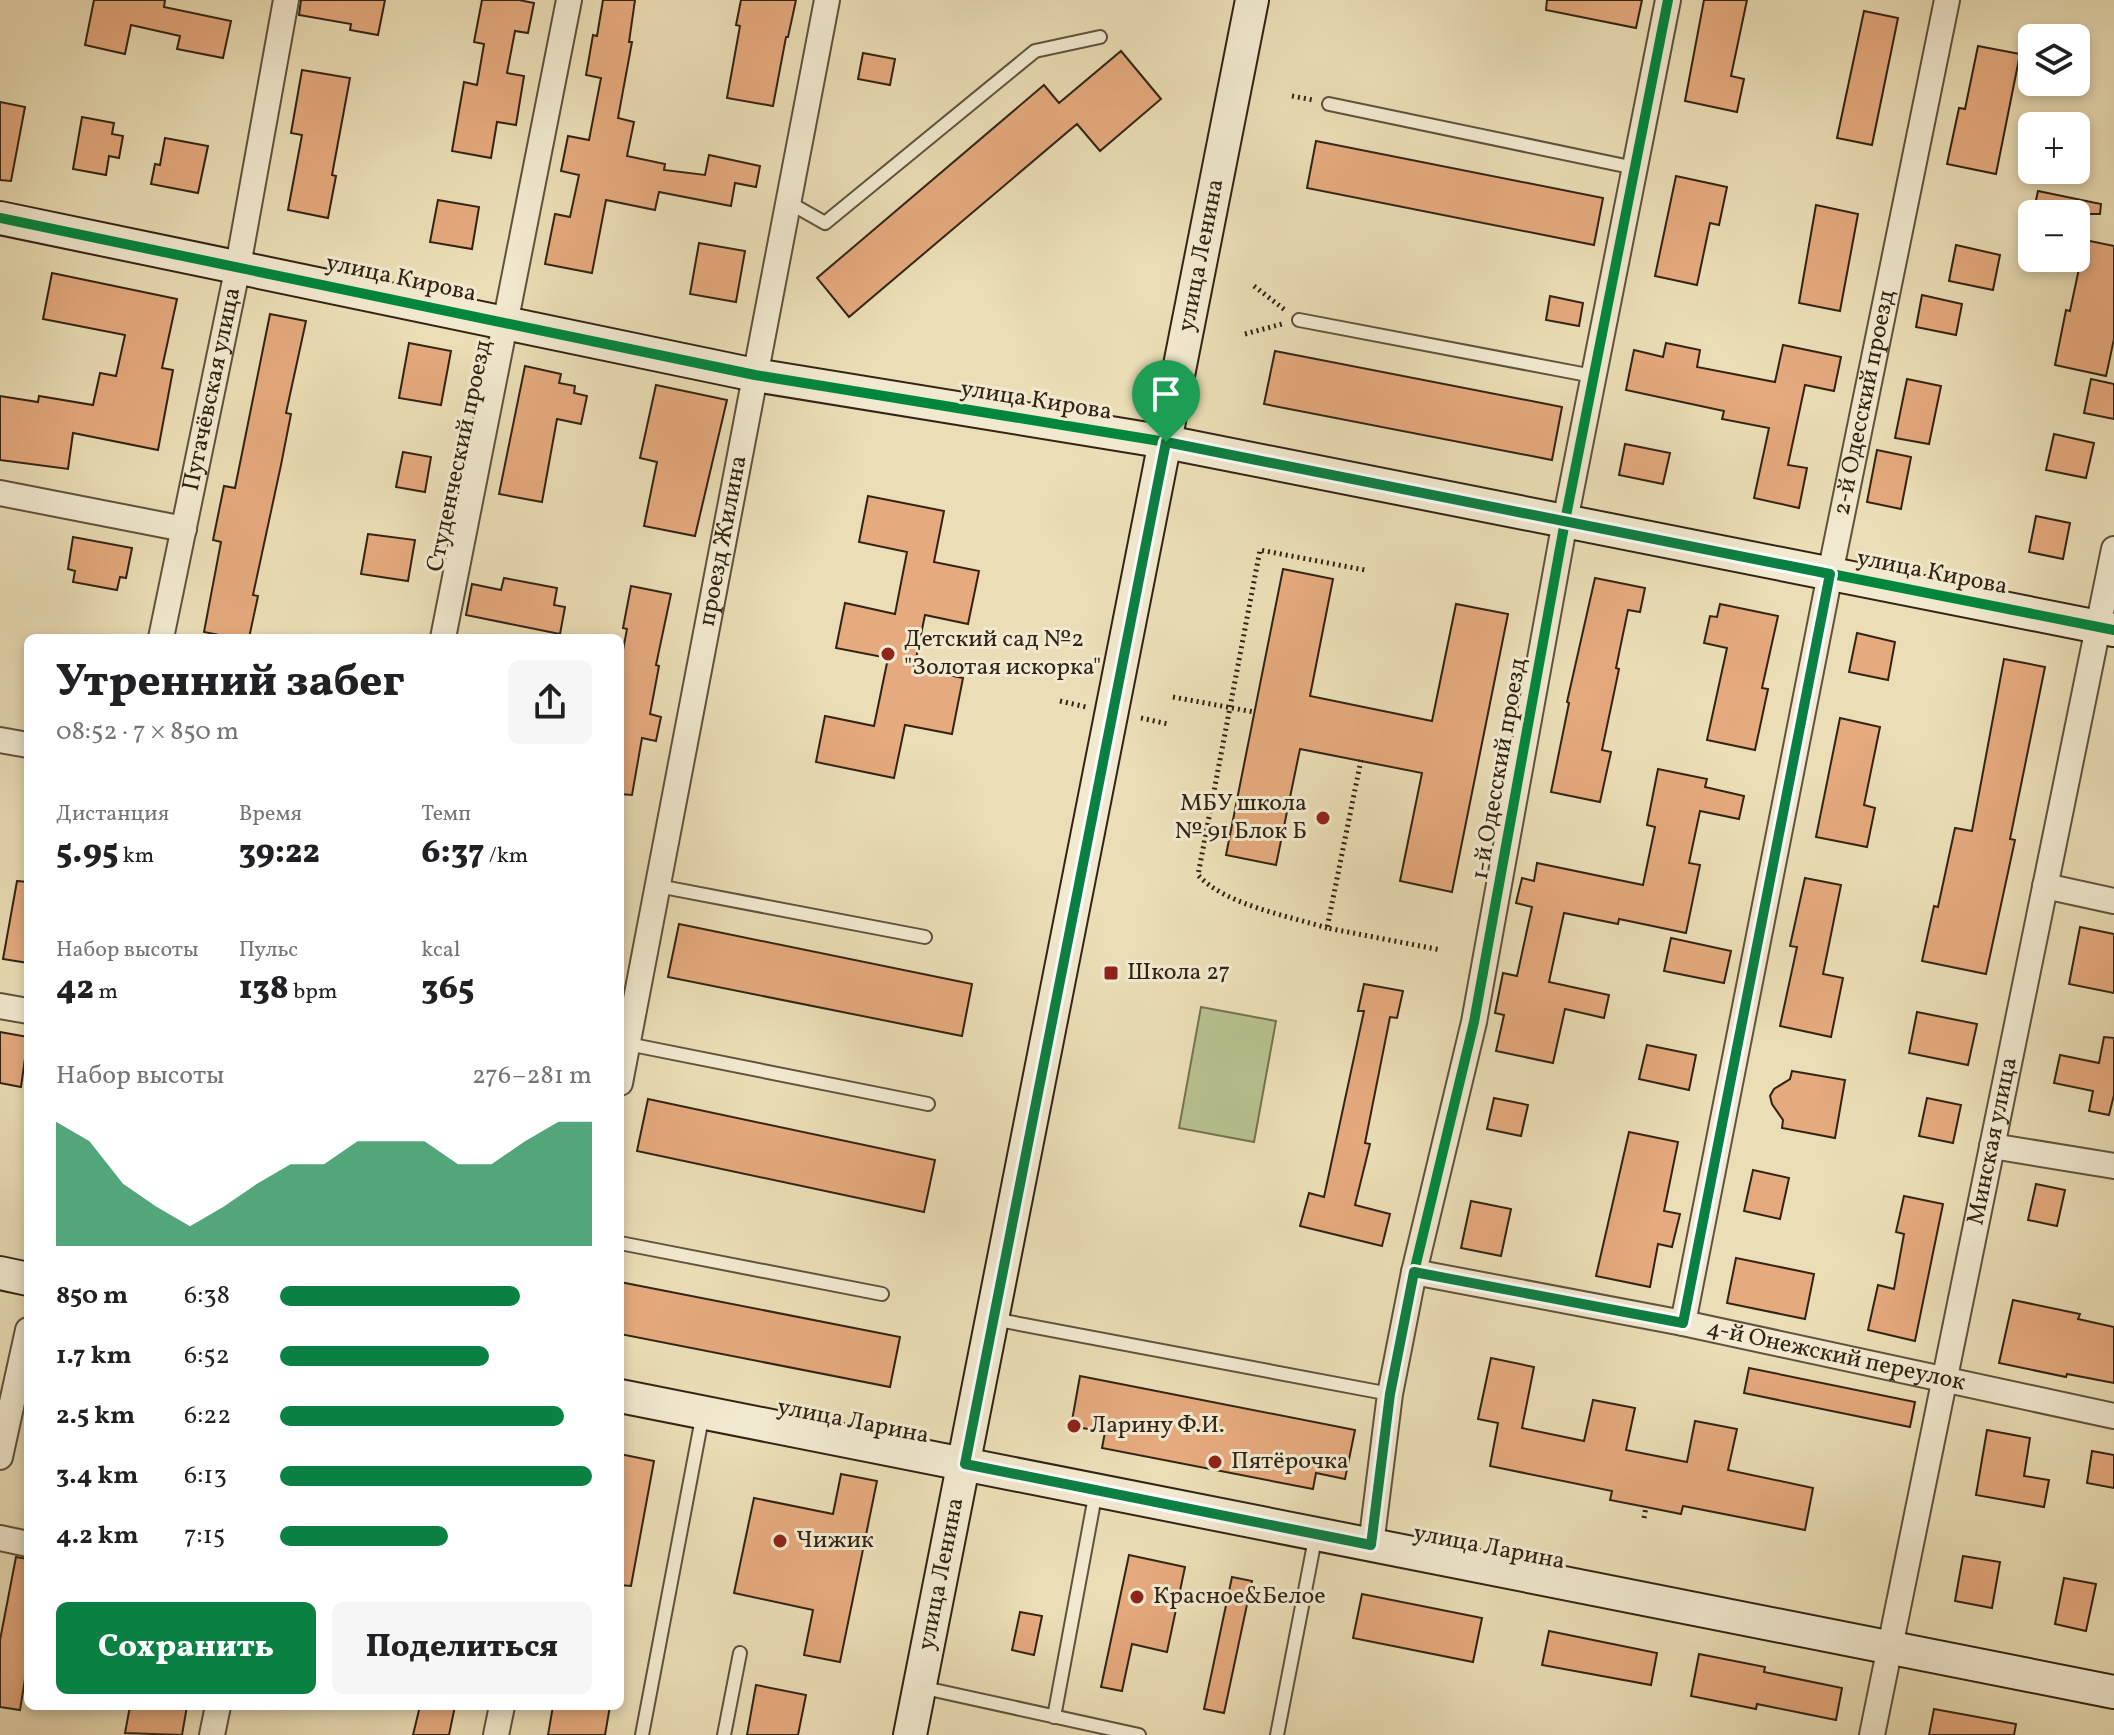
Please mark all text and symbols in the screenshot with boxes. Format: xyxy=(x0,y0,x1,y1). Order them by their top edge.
map controls xyxy=(2018,24,2090,272)
button: layers xyxy=(2018,24,2090,96)
button: + xyxy=(2018,112,2090,184)
street label: улица Ленина xyxy=(1170,176,1233,335)
button: − xyxy=(2018,200,2090,272)
street label: улица Кирова xyxy=(323,246,479,312)
street label: Пугачёвская улица xyxy=(175,284,250,494)
street label: 2-й Одесский проезд xyxy=(1825,287,1905,518)
street label: Студенческий проезд xyxy=(419,336,501,575)
pin xyxy=(1132,360,1200,442)
street label: улица Кирова xyxy=(958,372,1114,430)
icon: arrive xyxy=(1144,372,1188,416)
street label: проезд Жилина xyxy=(691,453,757,629)
street label: улица Кирова xyxy=(1854,542,2010,604)
place label: Детский сад №2 "Золотая искорка" xyxy=(904,623,1101,685)
marker: Детский сад №2 "Золотая искорка" xyxy=(879,645,897,663)
text: Утренний забег xyxy=(56,653,405,714)
street label: 1-й Одесский проезд xyxy=(1464,655,1536,883)
button: share xyxy=(508,660,592,744)
text: 08:52 · 7 × 850 m xyxy=(56,714,239,750)
place label: МБУ школа № 91 Блок Б xyxy=(1175,787,1307,849)
text: Дистанция xyxy=(56,799,169,830)
text: Время xyxy=(239,799,302,830)
text: Темп xyxy=(421,799,471,830)
marker: МБУ школа № 91 Блок Б xyxy=(1314,809,1332,827)
text: 5.95 xyxy=(56,830,118,877)
text: 39:22 xyxy=(239,830,320,877)
text: 6:37 xyxy=(421,830,484,877)
text: km xyxy=(118,841,154,872)
text: /km xyxy=(484,841,528,872)
text: Набор высоты xyxy=(56,935,199,966)
text: Пульс xyxy=(239,935,298,966)
text: kcal xyxy=(421,935,460,966)
place label: Школа 27 xyxy=(1127,956,1230,990)
marker: Школа 27 xyxy=(1102,964,1120,982)
text: 42 xyxy=(56,966,94,1013)
text: 138 xyxy=(239,966,289,1013)
text: 365 xyxy=(421,966,474,1013)
text: m xyxy=(94,977,118,1008)
text: bpm xyxy=(289,977,337,1008)
street label: Минская улица xyxy=(1959,1054,2027,1228)
text: Набор высоты xyxy=(56,1058,224,1094)
text: 276–281 m xyxy=(472,1058,592,1094)
text: 850 m xyxy=(56,1278,128,1314)
text: 6:38 xyxy=(184,1278,230,1314)
street label: 4-й Онежский переулок xyxy=(1703,1311,1969,1400)
text: 1.7 km xyxy=(56,1338,132,1374)
text: 6:52 xyxy=(184,1338,230,1374)
street label: улица Ларина xyxy=(774,1391,932,1453)
text: 2.5 km xyxy=(56,1398,135,1434)
text: 6:22 xyxy=(184,1398,231,1434)
place label: Ларину Ф.И. xyxy=(1090,1409,1225,1443)
marker: Ларину Ф.И. xyxy=(1065,1417,1083,1435)
place label: Пятёрочка xyxy=(1231,1445,1349,1479)
marker: Пятёрочка xyxy=(1206,1453,1224,1471)
text: 3.4 km xyxy=(56,1458,139,1494)
text: 6:13 xyxy=(184,1458,227,1494)
street label: улица Ленина xyxy=(910,1495,973,1653)
street label: улица Ларина xyxy=(1410,1517,1568,1579)
text: 4.2 km xyxy=(56,1518,139,1554)
text: 7:15 xyxy=(184,1518,225,1554)
place label: Чижик xyxy=(796,1524,874,1558)
marker: Чижик xyxy=(771,1532,789,1550)
place label: Красное&Белое xyxy=(1153,1580,1326,1614)
marker: Красное&Белое xyxy=(1128,1588,1146,1606)
button: Сохранить xyxy=(56,1602,316,1694)
button: Поделиться xyxy=(332,1602,592,1694)

